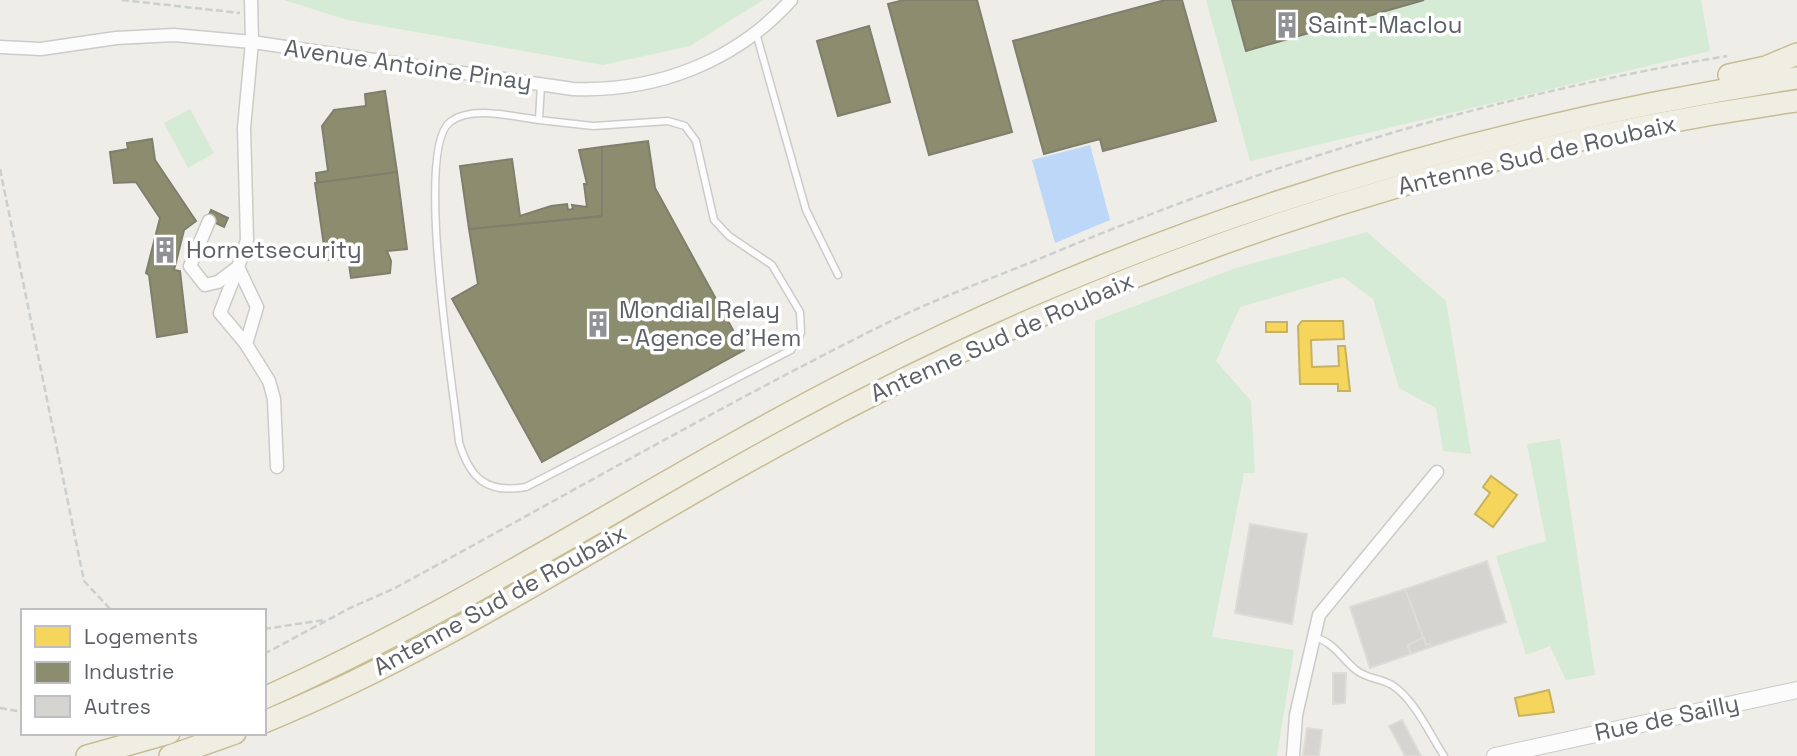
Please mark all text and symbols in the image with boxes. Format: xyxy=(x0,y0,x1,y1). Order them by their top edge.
place label: Saint-Maclou xyxy=(1308,9,1462,40)
building icon: Saint-Maclou xyxy=(1272,10,1302,40)
street label: Avenue Antoine Pinay xyxy=(282,32,534,97)
street label: Antenne Sud de Roubaix xyxy=(1395,107,1679,202)
place label: Hornetsecurity xyxy=(186,234,362,265)
building icon: Hornetsecurity xyxy=(150,235,180,265)
street label: Antenne Sud de Roubaix xyxy=(865,264,1138,409)
place label: Mondial Relay - Agence d'Hem xyxy=(619,294,801,353)
building icon: Mondial Relay - Agence d'Hem xyxy=(583,309,613,339)
street label: Antenne Sud de Roubaix xyxy=(368,517,632,682)
legend xyxy=(21,609,266,735)
text: Logements xyxy=(84,623,198,650)
text: Industrie xyxy=(84,658,174,685)
street label: Rue de Sailly xyxy=(1592,687,1742,748)
text: Autres xyxy=(84,693,151,720)

